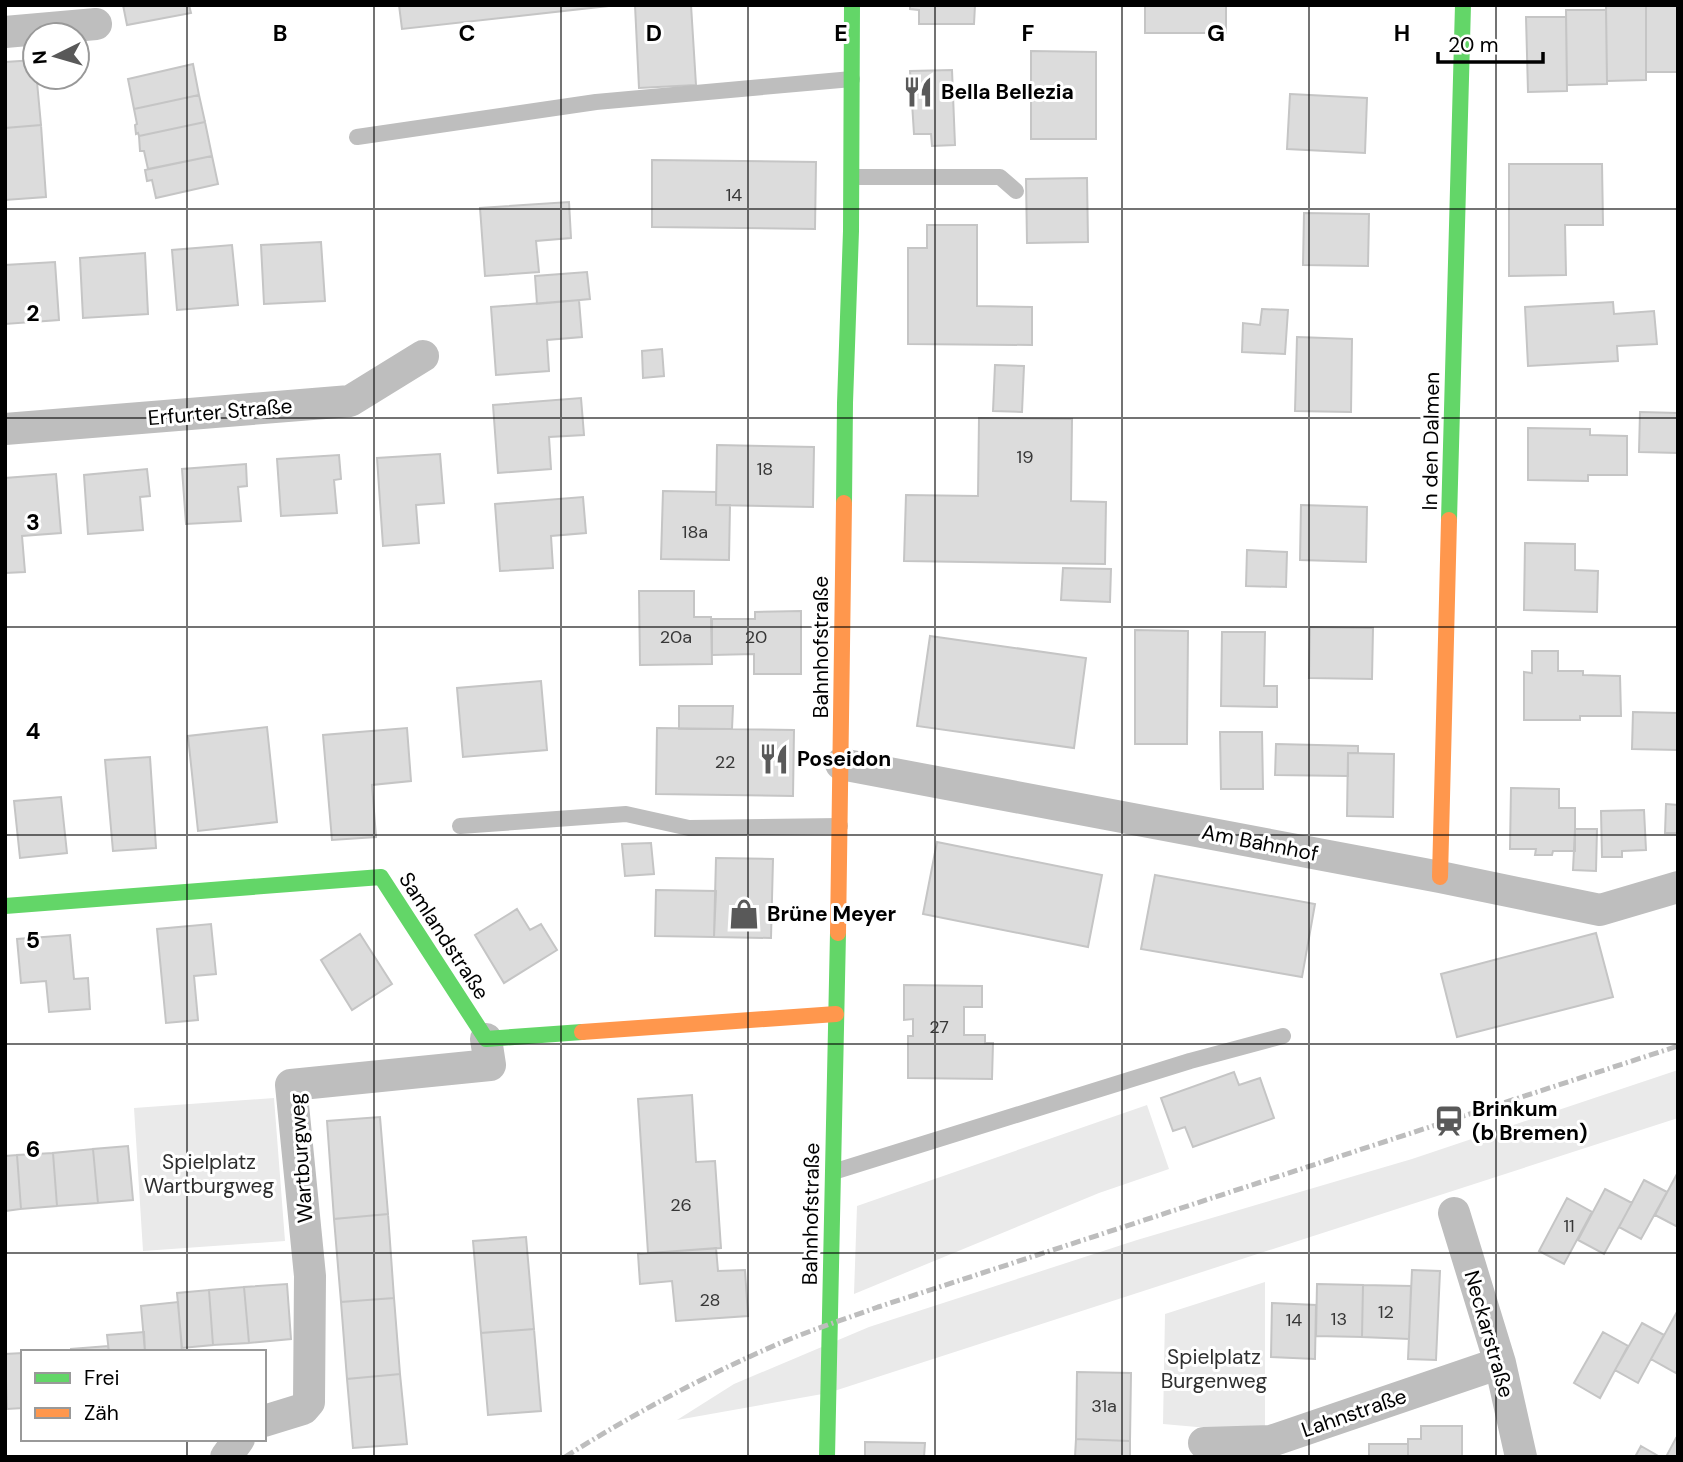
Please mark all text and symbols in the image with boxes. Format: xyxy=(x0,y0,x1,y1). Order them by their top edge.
text: B xyxy=(273,18,287,48)
text: C xyxy=(459,18,475,48)
text: D xyxy=(646,18,662,48)
text: E xyxy=(834,18,848,48)
text: F xyxy=(1022,18,1035,48)
text: G xyxy=(1207,18,1225,48)
text: H xyxy=(1394,18,1410,48)
north arrow xyxy=(21,21,91,91)
scale bar xyxy=(1438,21,1543,65)
text: 20 m xyxy=(1448,31,1499,59)
text: N xyxy=(27,49,53,65)
restaurant icon: Bella Bellezia xyxy=(901,75,935,109)
place label: Bella Bellezia xyxy=(941,78,1074,106)
house number: 14 xyxy=(726,183,742,207)
text: 2 xyxy=(26,298,40,328)
street label: In den Dalmen xyxy=(1416,371,1446,511)
street label: Erfurter Straße xyxy=(147,392,293,432)
house number: 19 xyxy=(1017,445,1033,469)
house number: 18 xyxy=(757,457,773,481)
text: 3 xyxy=(26,507,40,537)
house number: 18a xyxy=(682,520,708,544)
street label: Bahnhofstraße xyxy=(807,576,835,718)
house number: 20a xyxy=(660,625,692,649)
house number: 20 xyxy=(745,625,767,649)
text: 4 xyxy=(26,716,41,746)
restaurant icon: Poseidon xyxy=(757,742,791,776)
place label: Poseidon xyxy=(797,745,891,773)
house number: 22 xyxy=(715,750,735,774)
street label: Am Bahnhof xyxy=(1199,818,1321,868)
street label: Samlandstraße xyxy=(392,867,496,1005)
shop icon: Brüne Meyer xyxy=(727,897,761,931)
place label: Brüne Meyer xyxy=(767,900,897,928)
text: 5 xyxy=(26,925,40,955)
house number: 27 xyxy=(929,1015,949,1039)
street label: Wartburgweg xyxy=(282,1092,320,1224)
place label: Brinkum (b Bremen) xyxy=(1472,1095,1588,1147)
station icon: Brinkum (b Bremen) xyxy=(1432,1104,1466,1138)
text: 6 xyxy=(26,1134,40,1164)
street label: Bahnhofstraße xyxy=(796,1142,826,1285)
park label: Spielplatz Wartburgweg xyxy=(144,1148,274,1200)
house number: 26 xyxy=(670,1193,692,1217)
house number: 11 xyxy=(1563,1214,1575,1238)
street label: Neckarstraße xyxy=(1457,1267,1521,1401)
house number: 28 xyxy=(699,1288,721,1312)
house number: 12 xyxy=(1378,1300,1394,1324)
house number: 13 xyxy=(1331,1307,1347,1331)
house number: 14 xyxy=(1286,1308,1302,1332)
park label: Spielplatz Burgenweg xyxy=(1161,1343,1268,1395)
legend xyxy=(21,1350,266,1441)
text: Frei xyxy=(84,1364,120,1392)
street label: Lahnstraße xyxy=(1298,1382,1410,1444)
house number: 31a xyxy=(1091,1394,1117,1418)
text: Zäh xyxy=(84,1399,119,1427)

